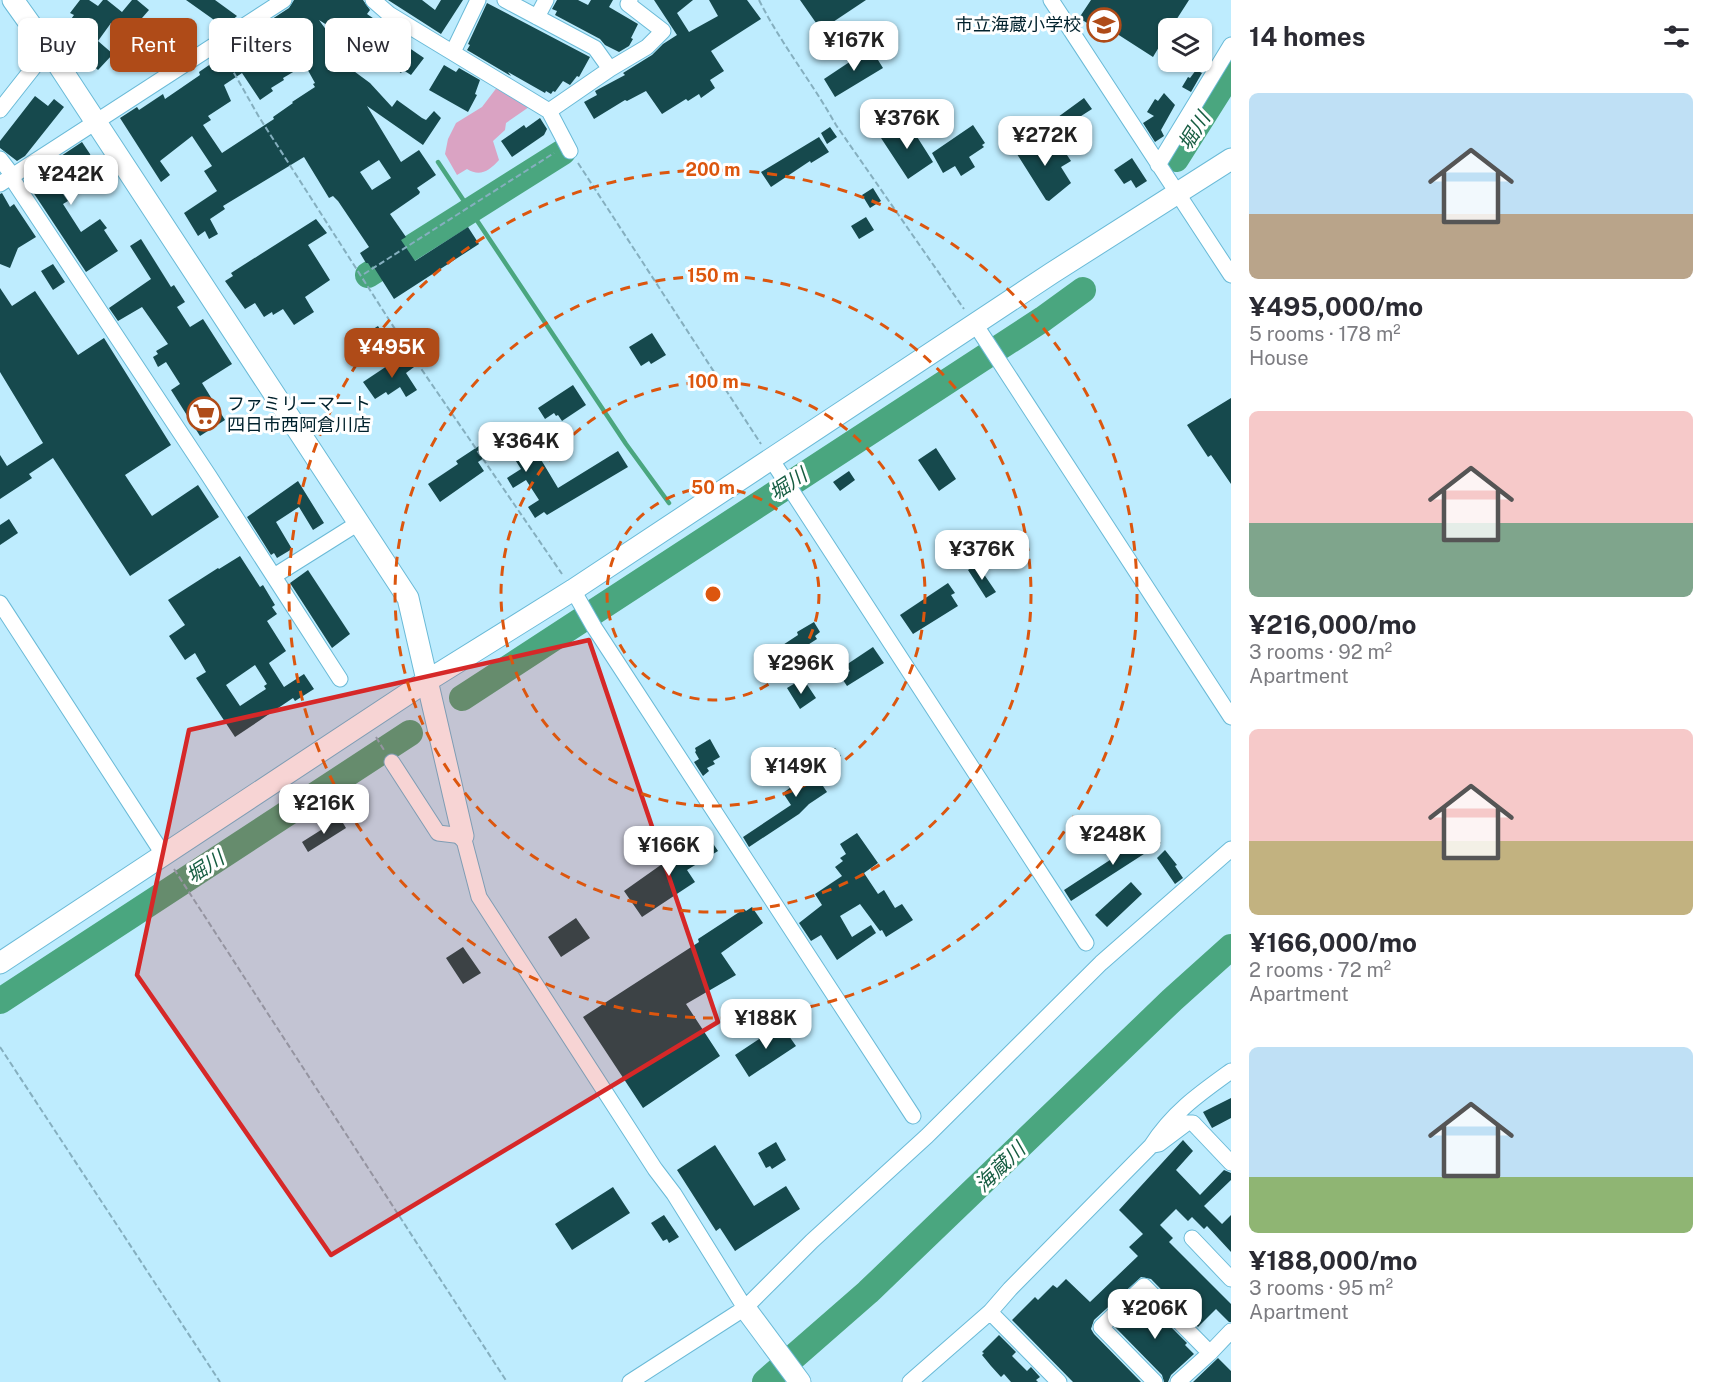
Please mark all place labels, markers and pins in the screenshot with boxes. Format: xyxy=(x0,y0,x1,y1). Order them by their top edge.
school or university icon: 市立海蔵小学校 xyxy=(1086,7,1122,43)
place label: 市立海蔵小学校 xyxy=(955,14,1081,35)
pin: ¥167K xyxy=(812,21,896,72)
pin: ¥376K xyxy=(865,99,949,150)
pin: ¥272K xyxy=(1003,116,1087,167)
pin: ¥242K xyxy=(29,155,113,206)
pin: ¥495K xyxy=(350,328,434,379)
place label: ファミリーマート 四日市西阿倉川店 xyxy=(227,393,371,435)
supermarket icon: ファミリーマート 四日市西阿倉川店 xyxy=(186,396,222,432)
pin: ¥364K xyxy=(484,422,568,473)
pin: ¥376K xyxy=(940,530,1024,581)
centre of rings xyxy=(703,584,723,604)
pin: ¥296K xyxy=(759,644,843,695)
pin: ¥149K xyxy=(754,747,838,798)
pin: ¥216K xyxy=(282,784,366,835)
pin: ¥248K xyxy=(1071,815,1155,866)
pin: ¥166K xyxy=(627,826,711,877)
pin: ¥188K xyxy=(724,999,808,1050)
pin: ¥206K xyxy=(1113,1289,1197,1340)

